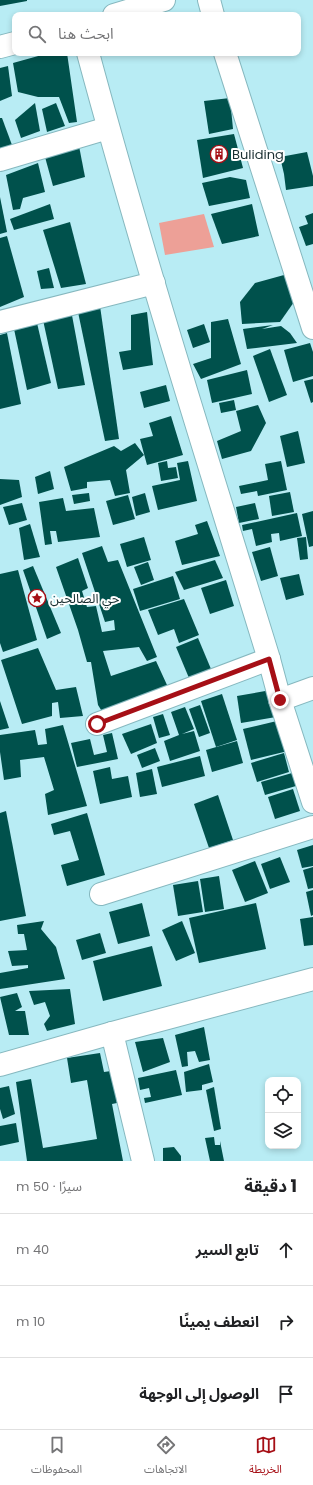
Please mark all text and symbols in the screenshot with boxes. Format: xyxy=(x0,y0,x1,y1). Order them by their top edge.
search box xyxy=(12,12,301,56)
icon: search xyxy=(26,23,48,45)
text: ابحث هنا xyxy=(58,23,114,44)
building icon: Buliding xyxy=(209,144,229,164)
place label: Buliding xyxy=(232,145,284,164)
place icon: حي الصالحين xyxy=(27,588,47,608)
place label: حي الصالحين xyxy=(50,589,120,609)
route end xyxy=(271,691,289,709)
route start xyxy=(88,715,106,733)
map controls xyxy=(265,1077,301,1149)
button: locate xyxy=(265,1077,301,1113)
button: layers xyxy=(265,1113,301,1149)
text: 1 دقيقة xyxy=(244,1174,297,1198)
text: سيرًا · 50 m xyxy=(16,1177,82,1196)
text: تابع السير xyxy=(196,1239,259,1260)
icon: ahead xyxy=(275,1239,297,1261)
text: 40 m xyxy=(16,1240,49,1259)
text: انعطف يمينًا xyxy=(179,1311,259,1332)
icon: right xyxy=(275,1311,297,1333)
text: 10 m xyxy=(16,1312,45,1331)
text: الوصول إلى الوجهة xyxy=(139,1383,259,1404)
icon: arrive xyxy=(275,1383,297,1405)
tab: المحفوظات xyxy=(31,1434,82,1481)
tab: الاتجاهات xyxy=(144,1434,187,1481)
tab: الخريطة xyxy=(249,1434,282,1481)

